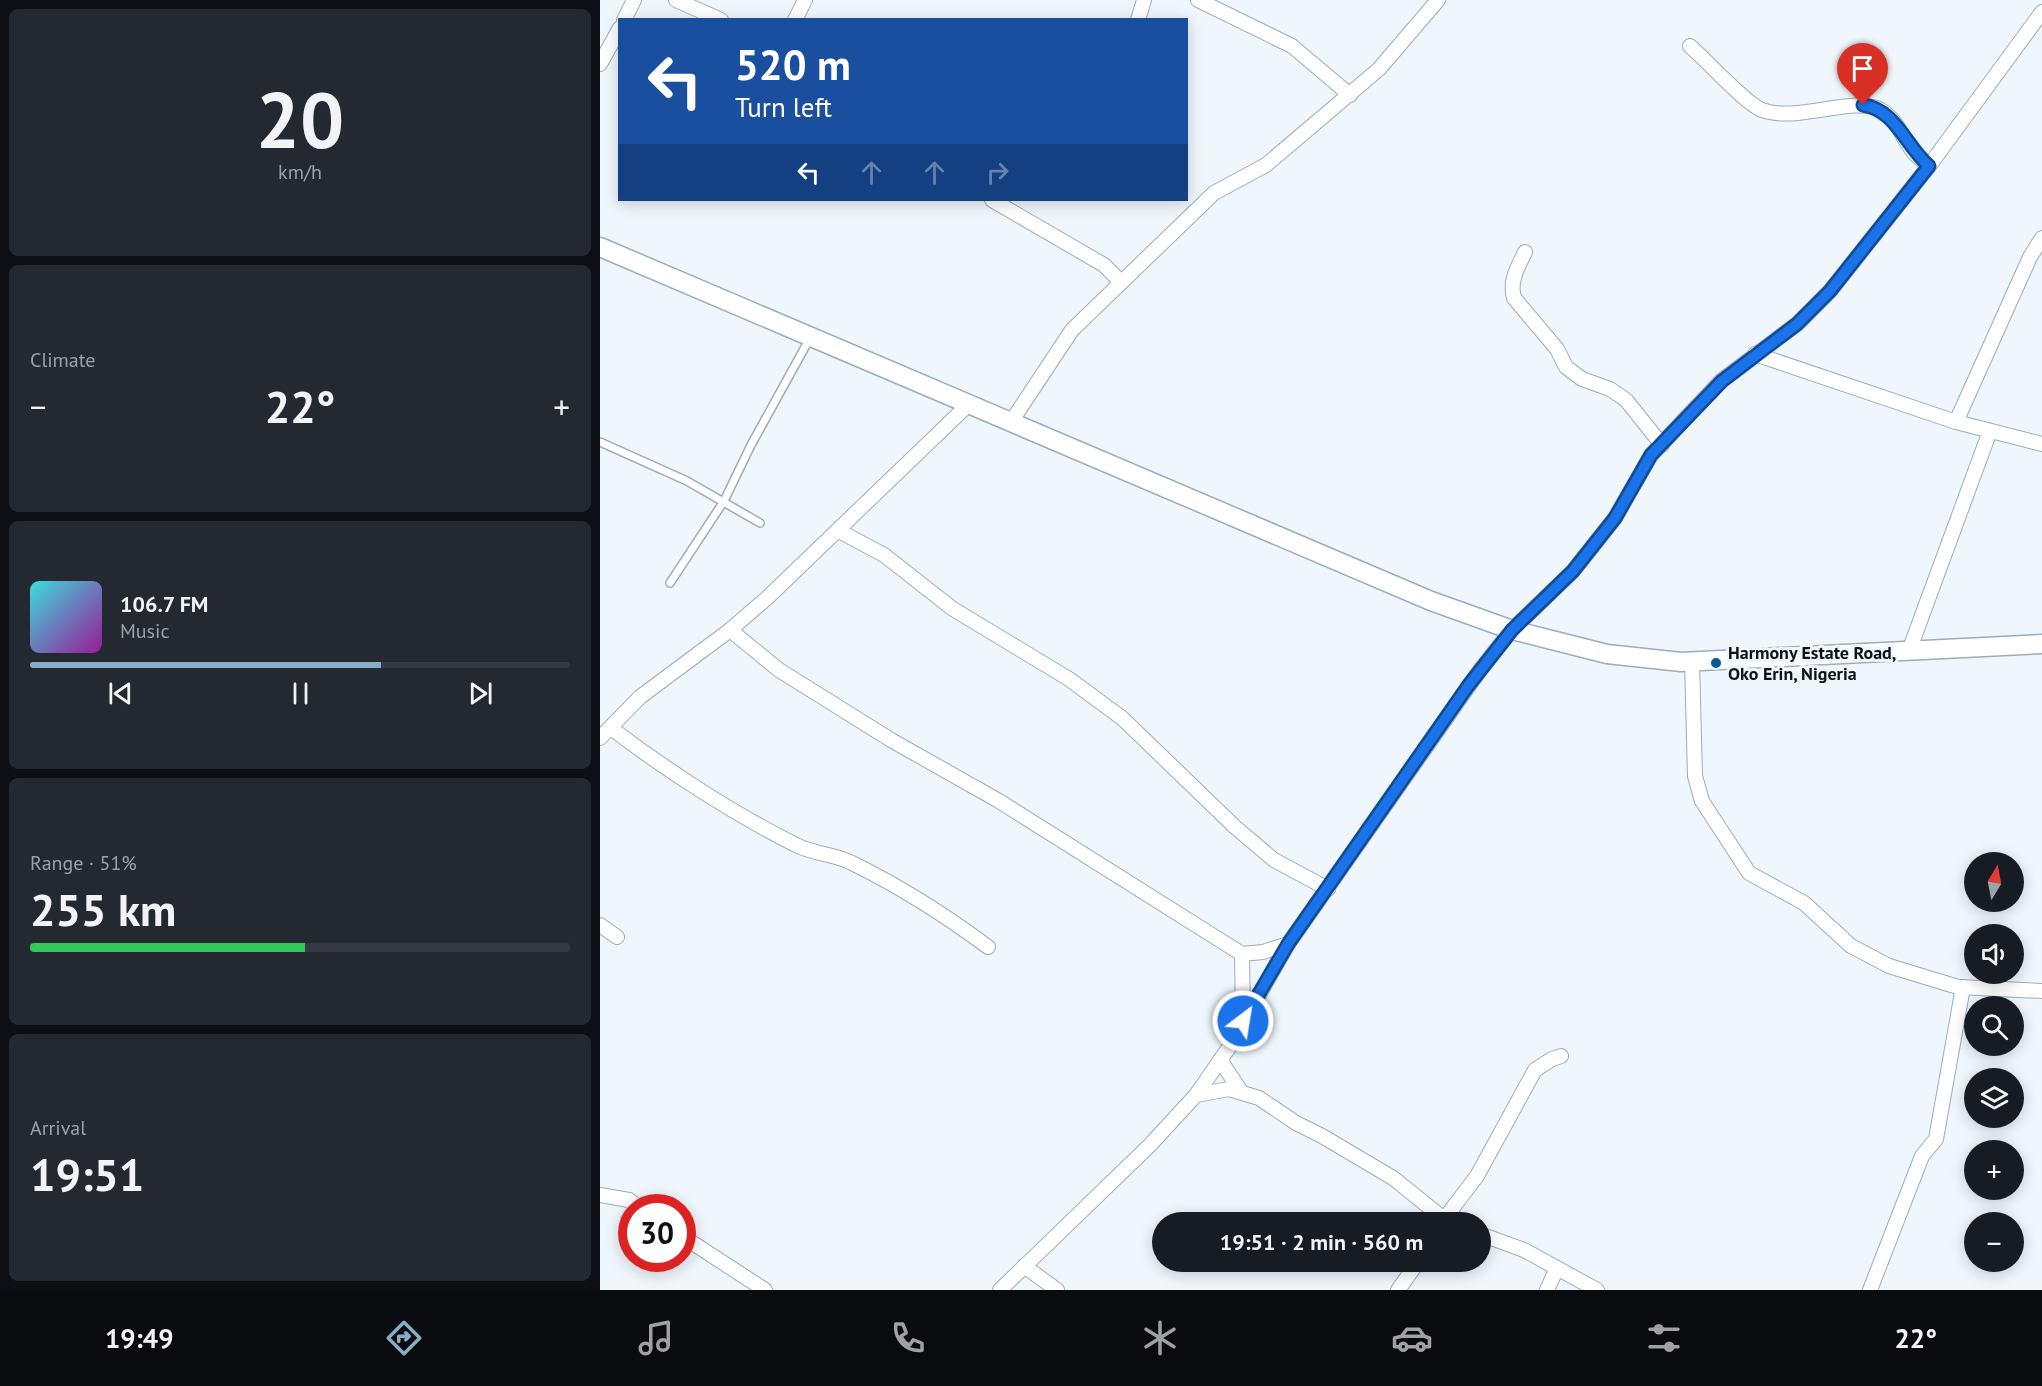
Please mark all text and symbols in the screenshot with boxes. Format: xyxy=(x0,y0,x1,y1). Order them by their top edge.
text: 520 m xyxy=(735,37,851,92)
icon: left xyxy=(636,42,714,120)
pin xyxy=(1837,43,1888,105)
icon: arrive xyxy=(1846,52,1879,85)
text: 20 xyxy=(256,69,344,170)
text: Turn left xyxy=(735,90,832,124)
icon: left xyxy=(792,156,825,189)
icon: ahead xyxy=(855,156,888,189)
icon: ahead xyxy=(918,156,951,189)
icon: right xyxy=(981,156,1014,189)
text: km/h xyxy=(278,159,322,185)
text: Climate xyxy=(30,347,96,373)
text: 22° xyxy=(265,377,335,435)
text: − xyxy=(30,385,47,428)
text: + xyxy=(553,385,570,428)
text: 106.7 FM xyxy=(120,590,208,618)
text: Music xyxy=(120,618,169,644)
place label: Harmony Estate Road, Oko Erin, Nigeria xyxy=(1728,641,1896,685)
marker: Harmony Estate Road, Oko Erin, Nigeria xyxy=(1709,656,1723,670)
icon: previous xyxy=(104,677,137,710)
icon: pause xyxy=(284,677,317,710)
icon: next xyxy=(464,677,497,710)
text: Range · 51% xyxy=(30,850,137,876)
north arrow xyxy=(1964,852,2024,912)
map controls xyxy=(1964,852,2024,1272)
text: 255 km xyxy=(30,880,176,938)
button: sound xyxy=(1964,924,2024,984)
position arrow xyxy=(1211,989,1275,1053)
button: search xyxy=(1964,996,2024,1056)
button: layers xyxy=(1964,1068,2024,1128)
text: Arrival xyxy=(30,1115,86,1141)
button: + xyxy=(1964,1140,2024,1200)
text: 19:51 xyxy=(30,1145,144,1203)
speed limit sign: 30 xyxy=(618,1194,696,1272)
button: − xyxy=(1964,1212,2024,1272)
text: 19:51 · 2 min · 560 m xyxy=(1220,1228,1423,1256)
icon: directions xyxy=(383,1317,425,1359)
icon: music xyxy=(635,1317,677,1359)
icon: phone xyxy=(887,1317,929,1359)
icon: climate xyxy=(1139,1317,1181,1359)
icon: car xyxy=(1391,1317,1433,1359)
icon: filters xyxy=(1643,1317,1685,1359)
text: 19:49 xyxy=(105,1321,173,1355)
text: 22° xyxy=(1895,1321,1937,1355)

